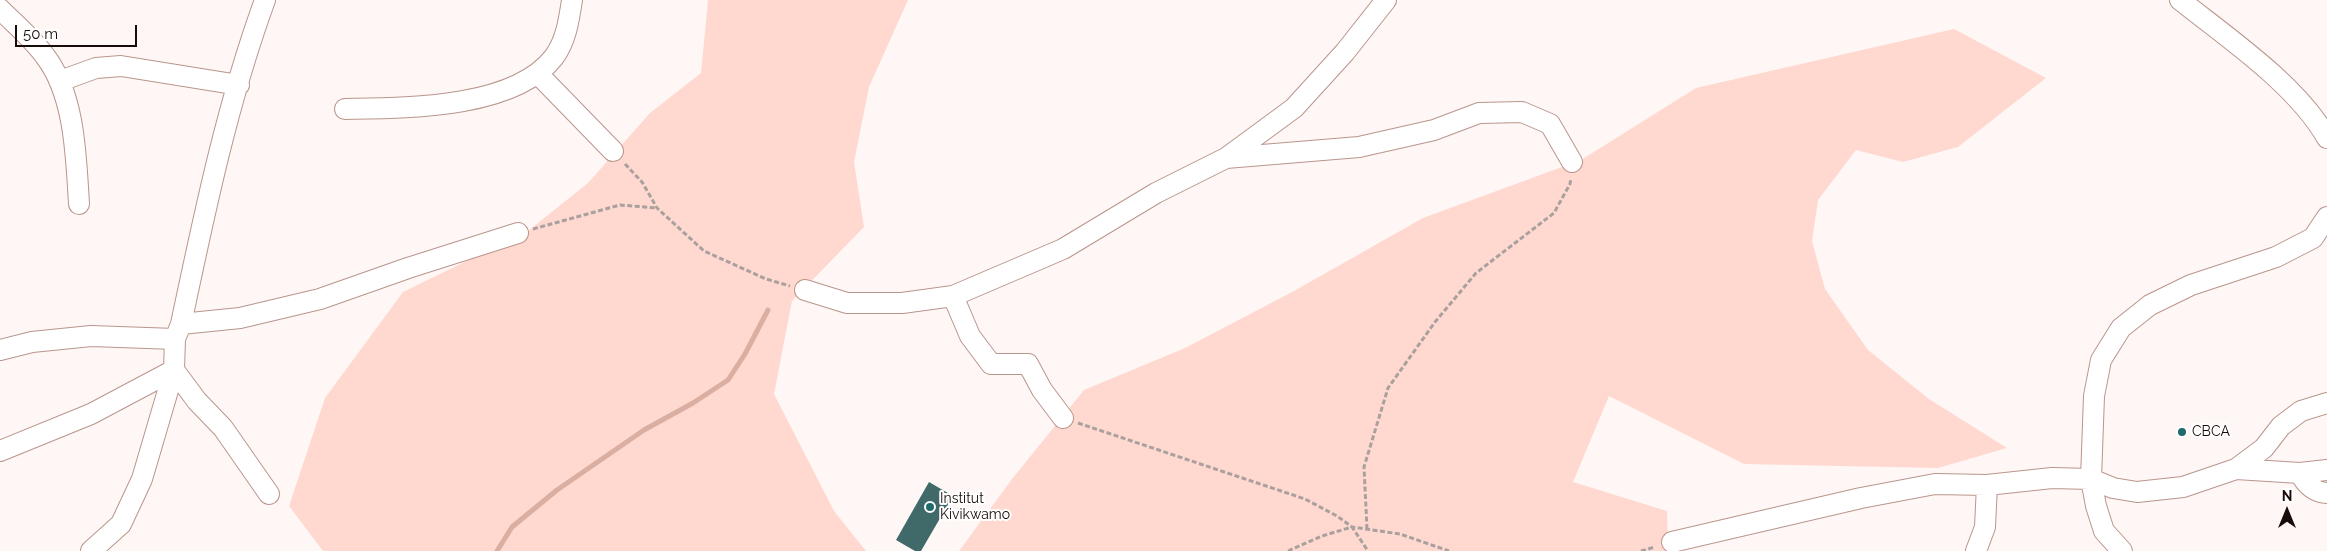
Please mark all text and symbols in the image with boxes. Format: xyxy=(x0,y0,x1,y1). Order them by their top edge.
scale bar xyxy=(18,15,140,47)
text: 50 m xyxy=(23,25,58,43)
place label: CBCA xyxy=(2192,424,2230,440)
marker: CBCA xyxy=(2176,426,2188,438)
north arrow xyxy=(2262,486,2312,536)
text: N xyxy=(2282,488,2292,504)
place label: Institut Kivikwamo xyxy=(940,491,1010,524)
marker: Institut Kivikwamo xyxy=(924,501,936,513)

